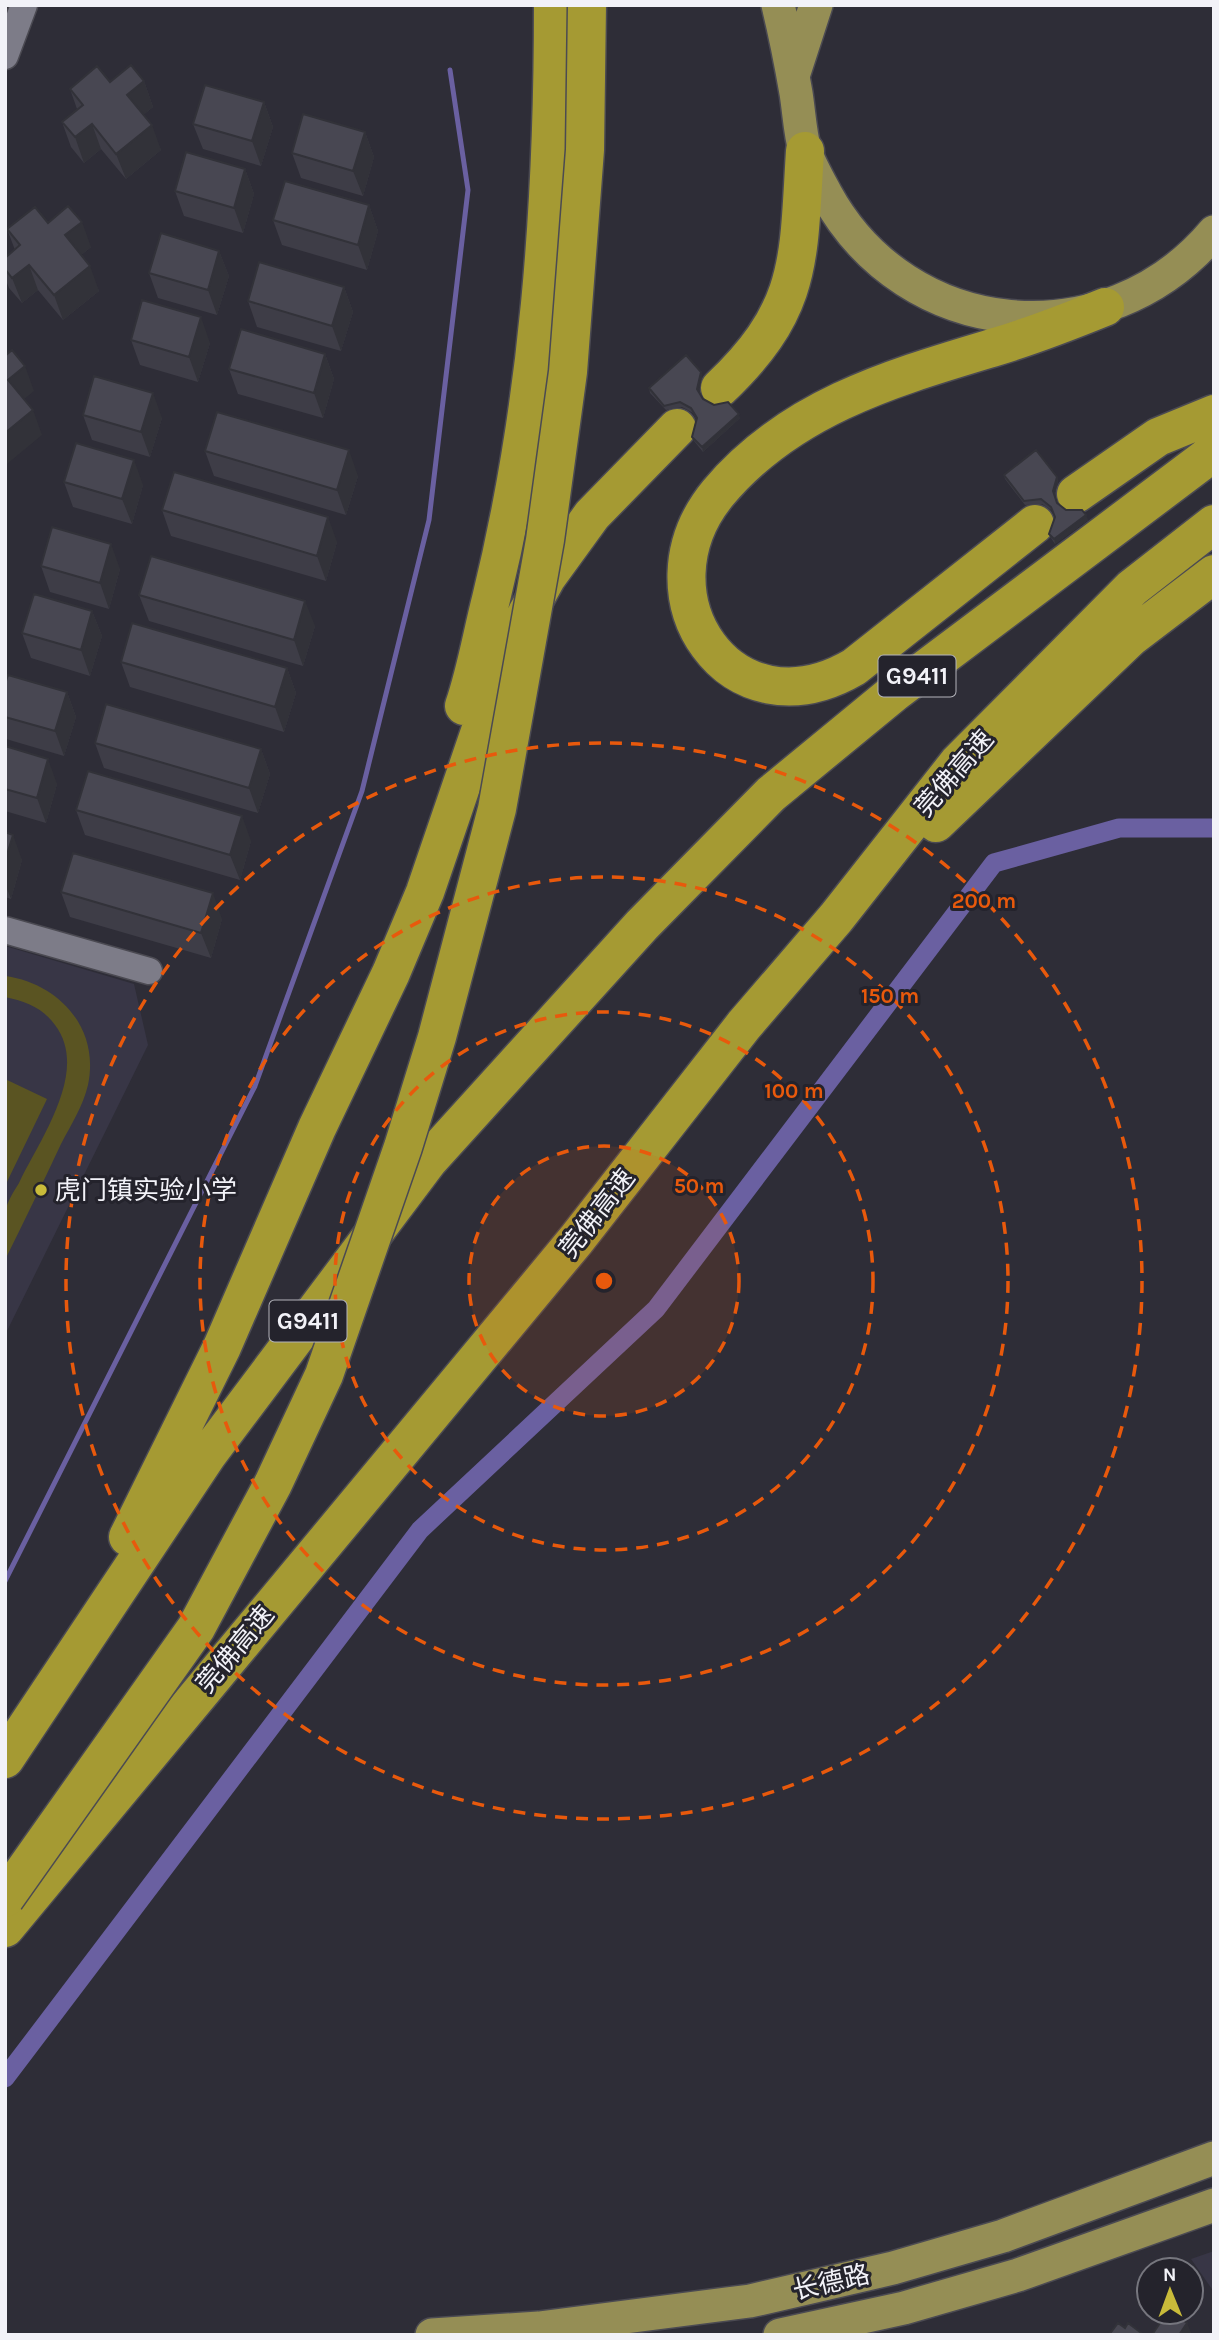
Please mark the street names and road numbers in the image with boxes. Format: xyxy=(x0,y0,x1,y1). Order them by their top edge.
road number: G9411 xyxy=(878,656,956,696)
street label: 莞佛高速 xyxy=(909,724,1000,823)
street label: 莞佛高速 xyxy=(553,1163,642,1264)
road number: G9411 xyxy=(270,1301,346,1342)
street label: 莞佛高速 xyxy=(190,1600,281,1699)
street label: 长德路 xyxy=(790,2259,873,2306)

